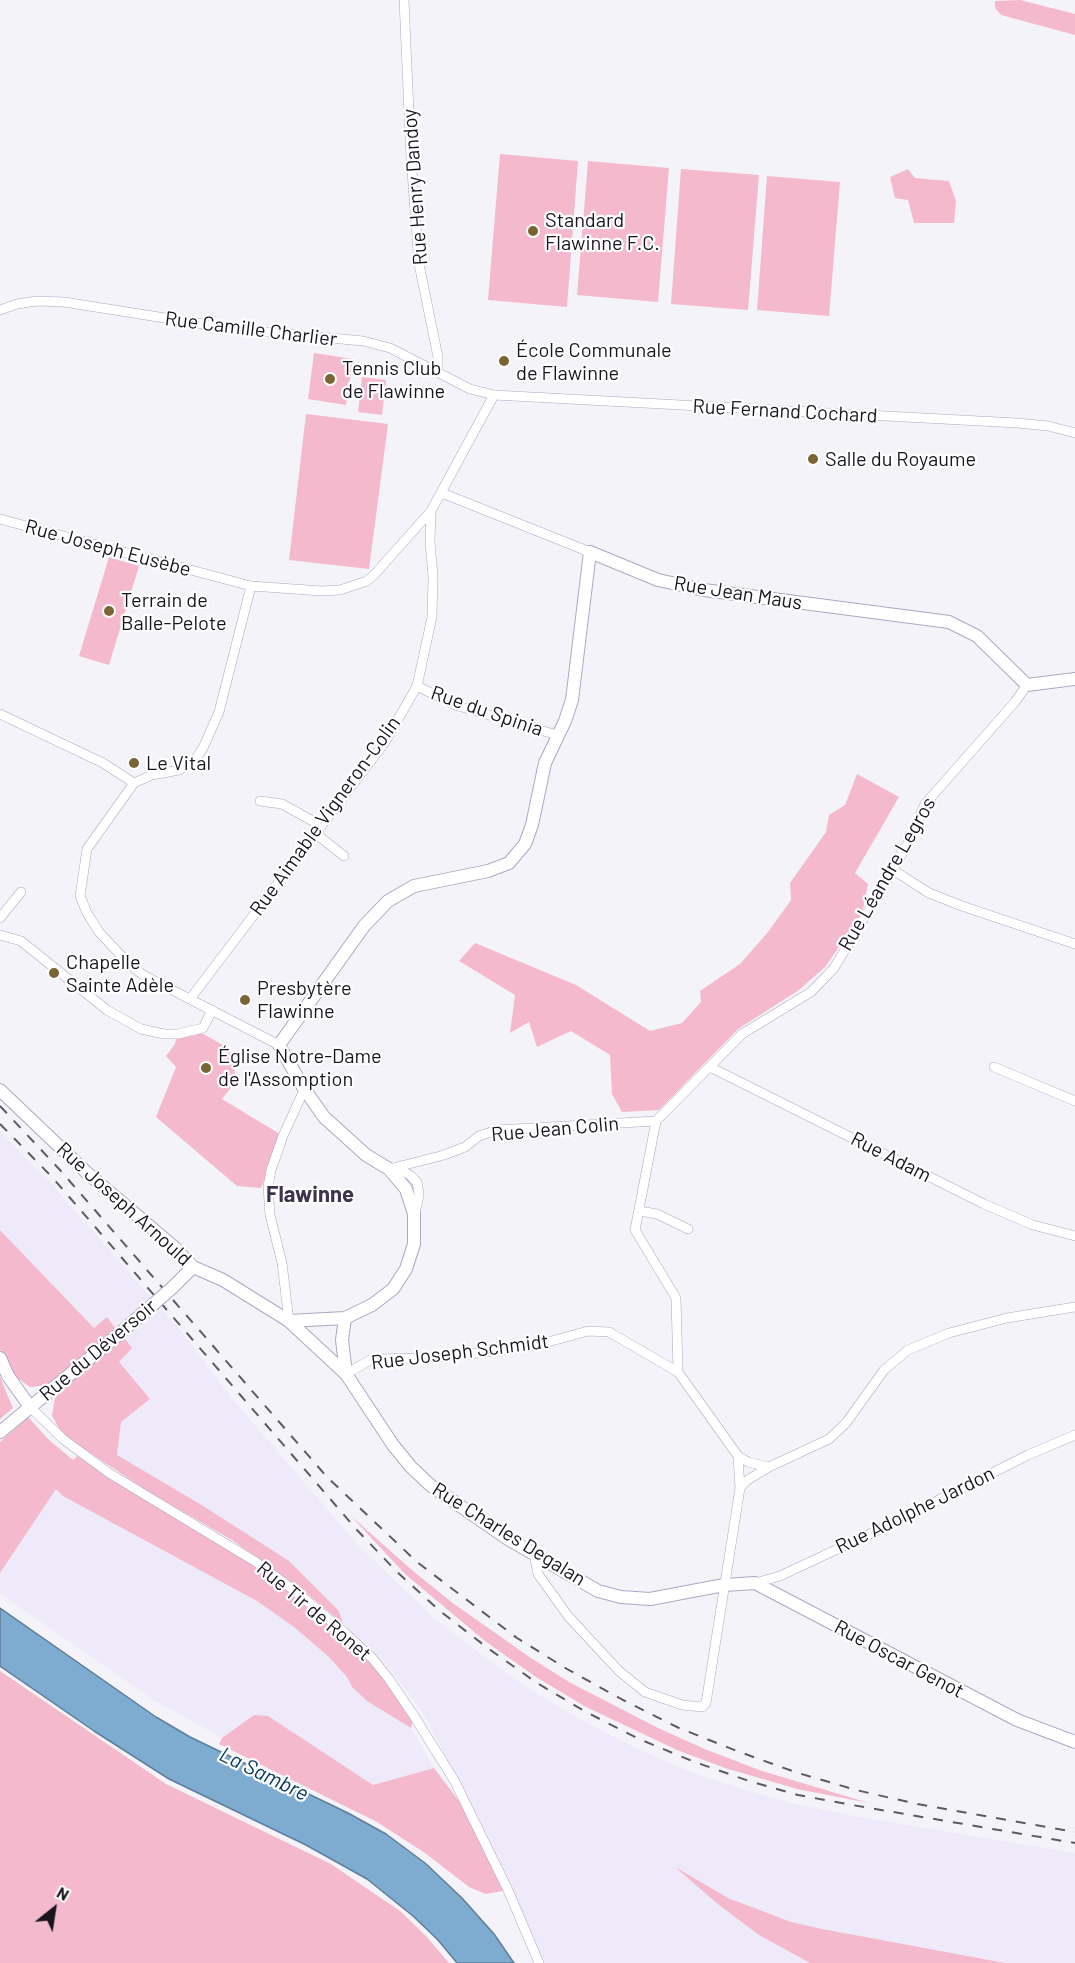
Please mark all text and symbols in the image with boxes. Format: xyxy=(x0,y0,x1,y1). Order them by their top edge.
street label: Rue Henry Dandoy xyxy=(398,108,432,266)
place label: Standard Flawinne F.C. xyxy=(545,208,660,255)
marker: Standard Flawinne F.C. xyxy=(526,224,540,238)
street label: Rue Camille Charlier xyxy=(163,307,339,351)
place label: École Communale de Flawinne xyxy=(516,338,672,385)
marker: École Communale de Flawinne xyxy=(497,354,511,368)
place label: Tennis Club de Flawinne xyxy=(342,356,445,403)
marker: Tennis Club de Flawinne xyxy=(323,372,337,386)
street label: Rue Fernand Cochard xyxy=(692,394,878,428)
place label: Salle du Royaume xyxy=(825,447,976,471)
marker: Salle du Royaume xyxy=(806,452,820,466)
street label: Rue Joseph Eusèbe xyxy=(22,514,194,582)
street label: Rue Jean Maus xyxy=(672,571,804,615)
place label: Terrain de Balle-Pelote xyxy=(121,588,227,635)
marker: Terrain de Balle-Pelote xyxy=(102,604,116,618)
street label: Rue du Spinia xyxy=(428,681,546,741)
street label: Rue Aimable Vigneron-Colin xyxy=(245,712,405,920)
place label: Le Vital xyxy=(146,751,211,775)
marker: Le Vital xyxy=(127,756,141,770)
street label: Rue Léandre Legros xyxy=(833,793,941,955)
place label: Chapelle Sainte Adèle xyxy=(66,950,174,997)
marker: Chapelle Sainte Adèle xyxy=(47,966,61,980)
place label: Presbytère Flawinne xyxy=(257,976,352,1023)
marker: Presbytère Flawinne xyxy=(238,993,252,1007)
place label: Église Notre-Dame de l'Assomption xyxy=(218,1044,382,1091)
marker: Église Notre-Dame de l'Assomption xyxy=(199,1061,213,1075)
street label: Rue Jean Colin xyxy=(490,1111,620,1147)
street label: Rue Adam xyxy=(847,1127,935,1187)
street label: Rue Joseph Arnould xyxy=(52,1137,196,1271)
district label: Flawinne xyxy=(266,1182,354,1208)
street label: Rue du Déversoir xyxy=(34,1294,162,1406)
street label: Rue Joseph Schmidt xyxy=(370,1329,550,1375)
street label: Rue Adolphe Jardon xyxy=(832,1461,998,1559)
street label: Rue Charles Degalan xyxy=(428,1477,590,1591)
street label: Rue Tir de Ronet xyxy=(252,1556,376,1666)
street label: Rue Oscar Genot xyxy=(830,1615,968,1703)
water label: La Sambre xyxy=(215,1742,313,1806)
north arrow xyxy=(24,1879,84,1939)
text: N xyxy=(54,1882,73,1904)

